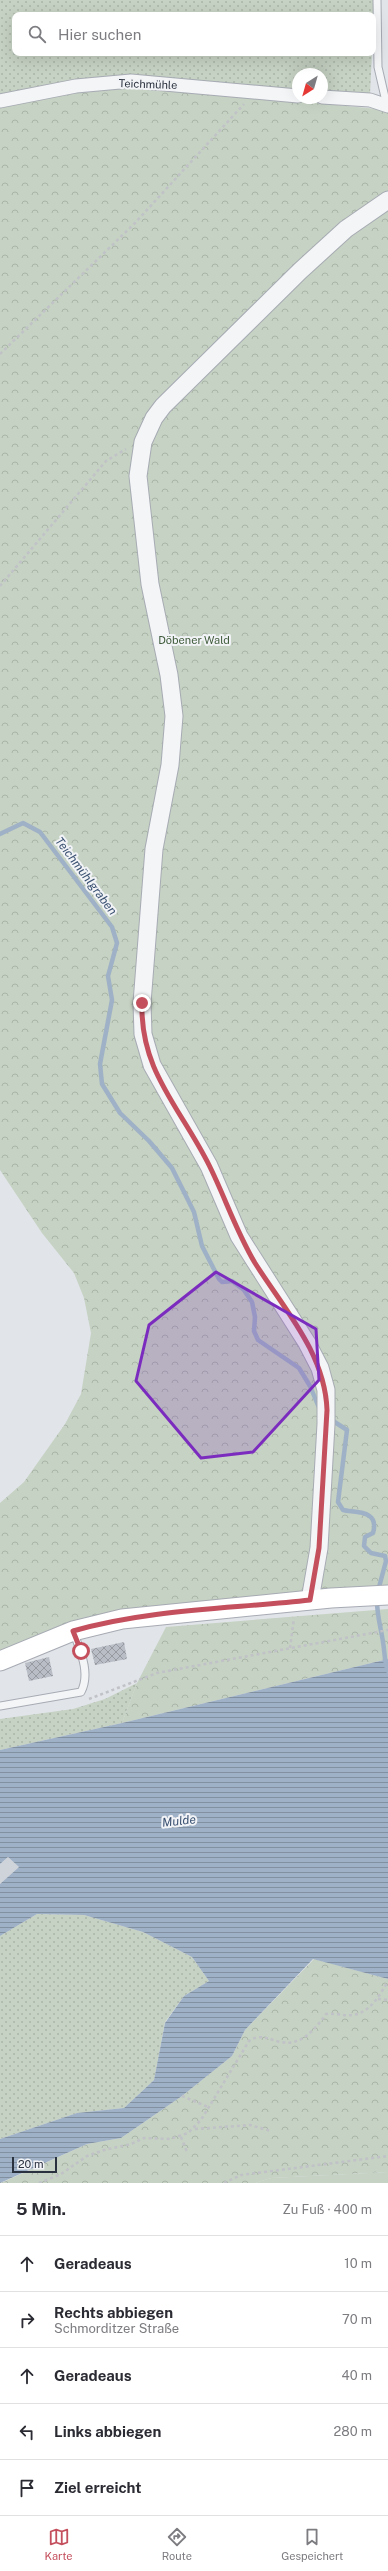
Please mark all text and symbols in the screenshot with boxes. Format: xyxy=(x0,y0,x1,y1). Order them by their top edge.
search box xyxy=(12,12,376,56)
icon: search xyxy=(26,23,48,45)
text: Hier suchen xyxy=(58,26,141,43)
north arrow xyxy=(292,68,328,104)
street label: Teichmühle xyxy=(119,77,177,91)
park label: Döbener Wald xyxy=(158,634,230,646)
water label: Teichmühlgraben xyxy=(52,834,120,918)
route end xyxy=(133,994,151,1012)
route start xyxy=(72,1642,90,1660)
water label: Mulde xyxy=(161,1812,197,1830)
scale bar xyxy=(12,2155,57,2174)
text: 20 m xyxy=(18,2158,43,2170)
text: 5 Min. xyxy=(16,2199,66,2219)
text: Zu Fuß · 400 m xyxy=(283,2202,372,2217)
icon: ahead xyxy=(16,2253,38,2275)
text: Geradeaus xyxy=(54,2255,132,2272)
text: 10 m xyxy=(344,2256,372,2271)
text: Rechts abbiegen xyxy=(54,2304,173,2321)
icon: right xyxy=(16,2309,38,2331)
text: 70 m xyxy=(342,2312,372,2327)
text: Schmorditzer Straße xyxy=(54,2321,179,2336)
icon: ahead xyxy=(16,2365,38,2387)
text: Geradeaus xyxy=(54,2367,132,2384)
text: 40 m xyxy=(341,2368,372,2383)
icon: left xyxy=(16,2421,38,2443)
text: Links abbiegen xyxy=(54,2423,161,2440)
text: 280 m xyxy=(334,2424,372,2439)
icon: arrive xyxy=(16,2477,38,2499)
text: Ziel erreicht xyxy=(54,2479,141,2496)
tab: Karte xyxy=(45,2526,73,2562)
tab: Route xyxy=(162,2526,192,2562)
tab: Gespeichert xyxy=(281,2526,343,2562)

